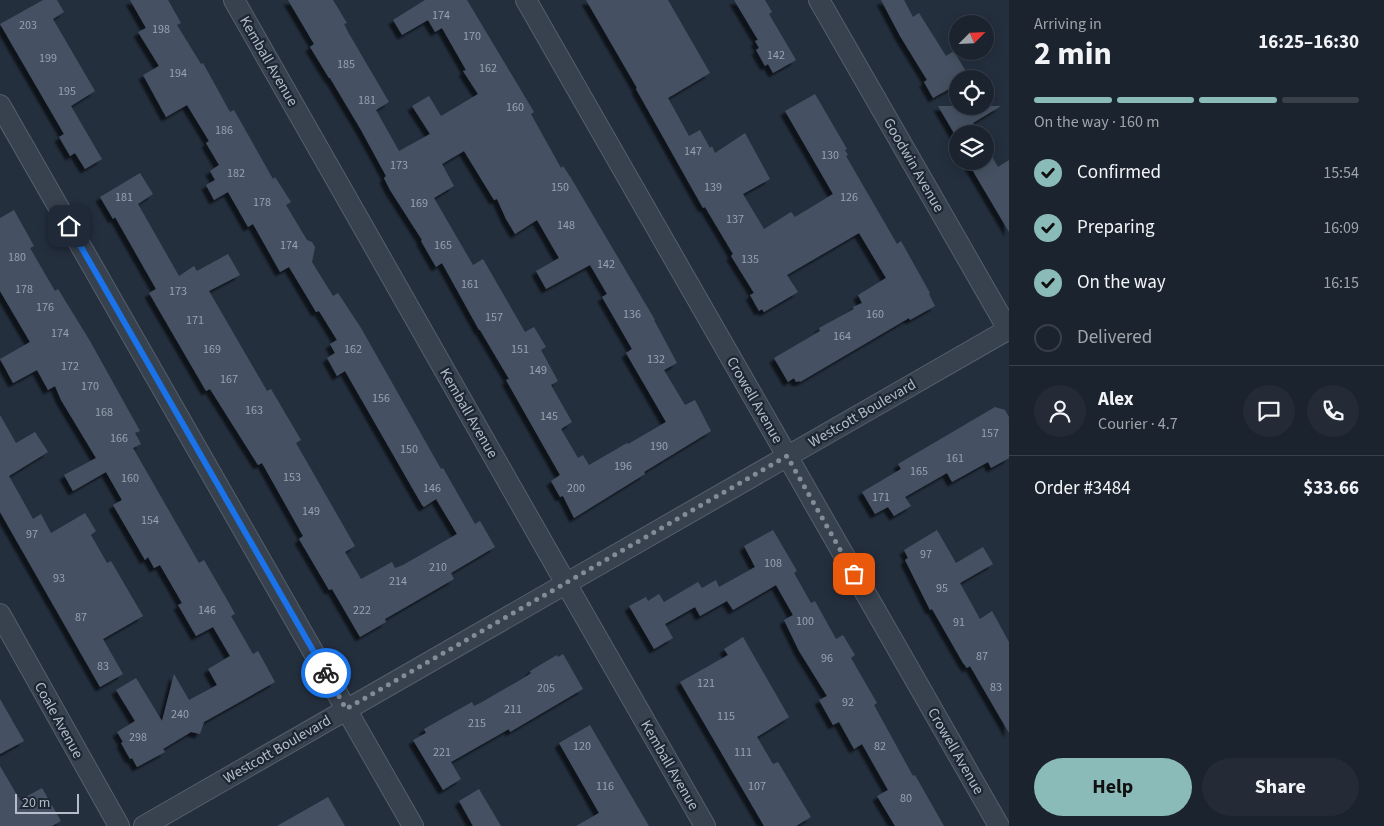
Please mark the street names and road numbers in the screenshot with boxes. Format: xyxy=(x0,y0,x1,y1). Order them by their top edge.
street label: Kemball Avenue xyxy=(234,12,303,110)
street label: Goodwin Avenue xyxy=(878,114,949,216)
street label: Crowell Avenue xyxy=(721,353,788,447)
street label: Kemball Avenue xyxy=(434,364,503,462)
street label: Westcott Boulevard xyxy=(804,374,920,453)
street label: Coale Avenue xyxy=(29,678,88,762)
street label: Crowell Avenue xyxy=(922,704,989,798)
street label: Westcott Boulevard xyxy=(219,710,335,789)
street label: Kemball Avenue xyxy=(635,716,704,814)

